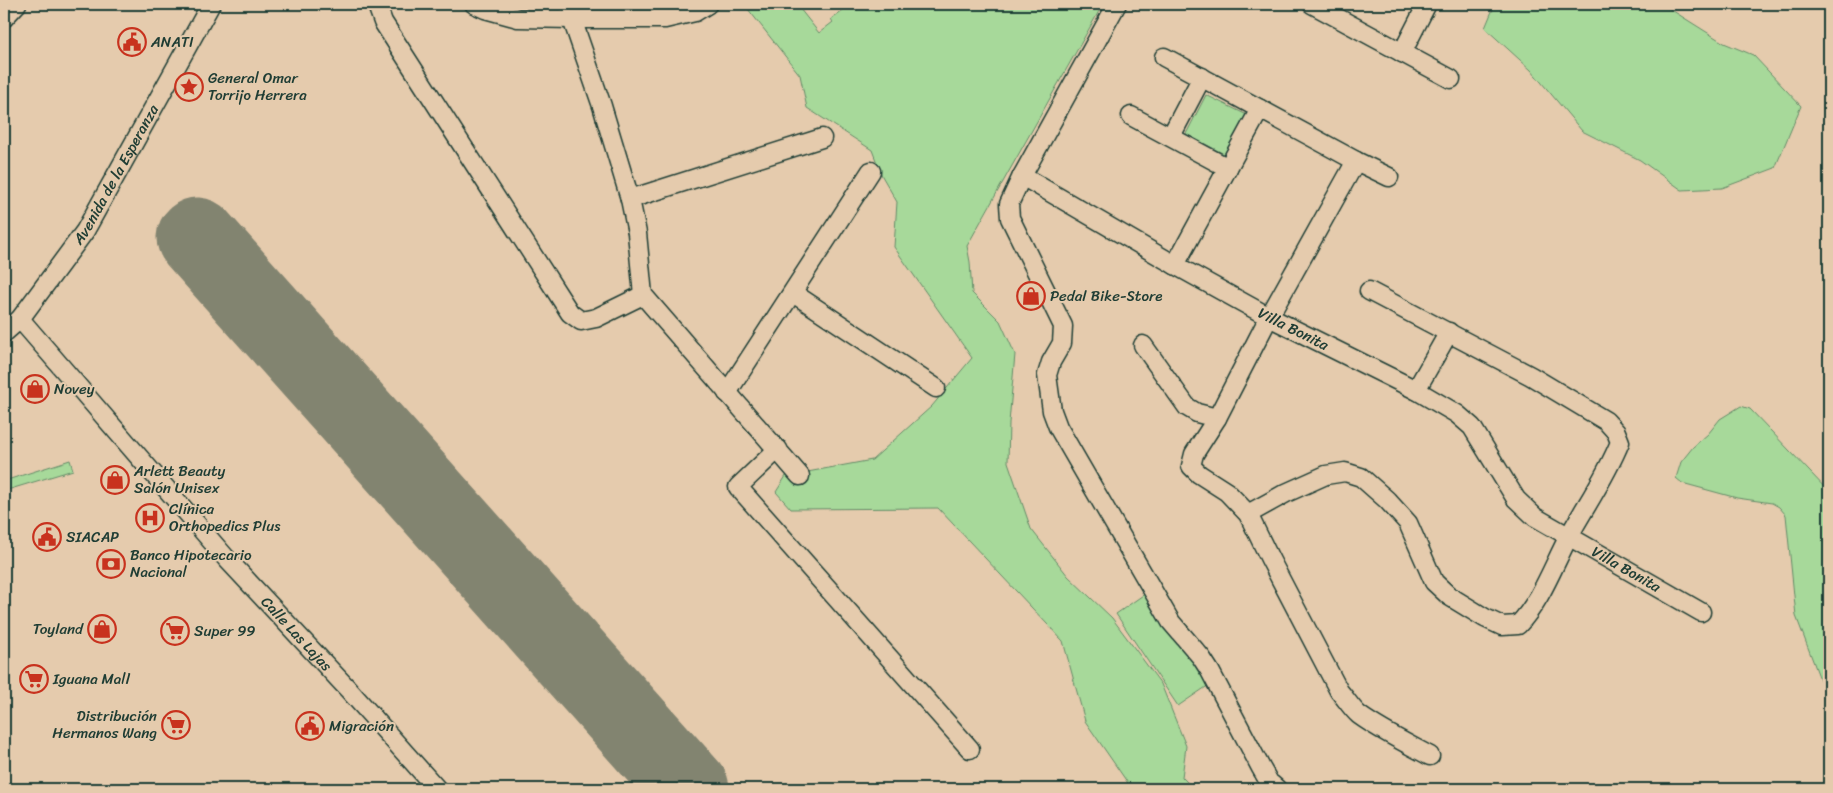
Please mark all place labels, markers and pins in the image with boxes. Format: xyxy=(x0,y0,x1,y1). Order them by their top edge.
public building icon: ANATI xyxy=(117,27,147,57)
place label: ANATI xyxy=(150,29,194,55)
place label: General Omar Torrijo Herrera xyxy=(208,65,307,108)
place icon: General Omar Torrijo Herrera xyxy=(174,72,204,102)
shop icon: Pedal Bike-Store xyxy=(1016,281,1046,311)
place label: Pedal Bike-Store xyxy=(1050,283,1162,309)
shop icon: Novey xyxy=(20,374,50,404)
place label: Novey xyxy=(54,376,95,402)
place label: Arlett Beauty Salón Unisex xyxy=(133,458,226,501)
shop icon: Arlett Beauty Salón Unisex xyxy=(100,465,130,495)
place label: Clínica Orthopedics Plus xyxy=(169,496,281,539)
hospital icon: Clínica Orthopedics Plus xyxy=(135,503,165,533)
public building icon: SIACAP xyxy=(32,522,62,552)
place label: SIACAP xyxy=(66,524,119,550)
place label: Banco Hipotecario Nacional xyxy=(130,542,252,585)
bank icon: Banco Hipotecario Nacional xyxy=(96,549,126,579)
shop icon: Toyland xyxy=(87,614,117,644)
place label: Toyland xyxy=(33,616,84,642)
supermarket icon: Super 99 xyxy=(160,616,190,646)
place label: Super 99 xyxy=(194,618,256,644)
supermarket icon: Iguana Mall xyxy=(19,664,49,694)
place label: Iguana Mall xyxy=(52,666,131,692)
place label: Distribución Hermanos Wang xyxy=(52,703,157,746)
supermarket icon: Distribución Hermanos Wang xyxy=(161,710,191,740)
public building icon: Migración xyxy=(295,711,325,741)
place label: Migración xyxy=(329,713,394,739)

